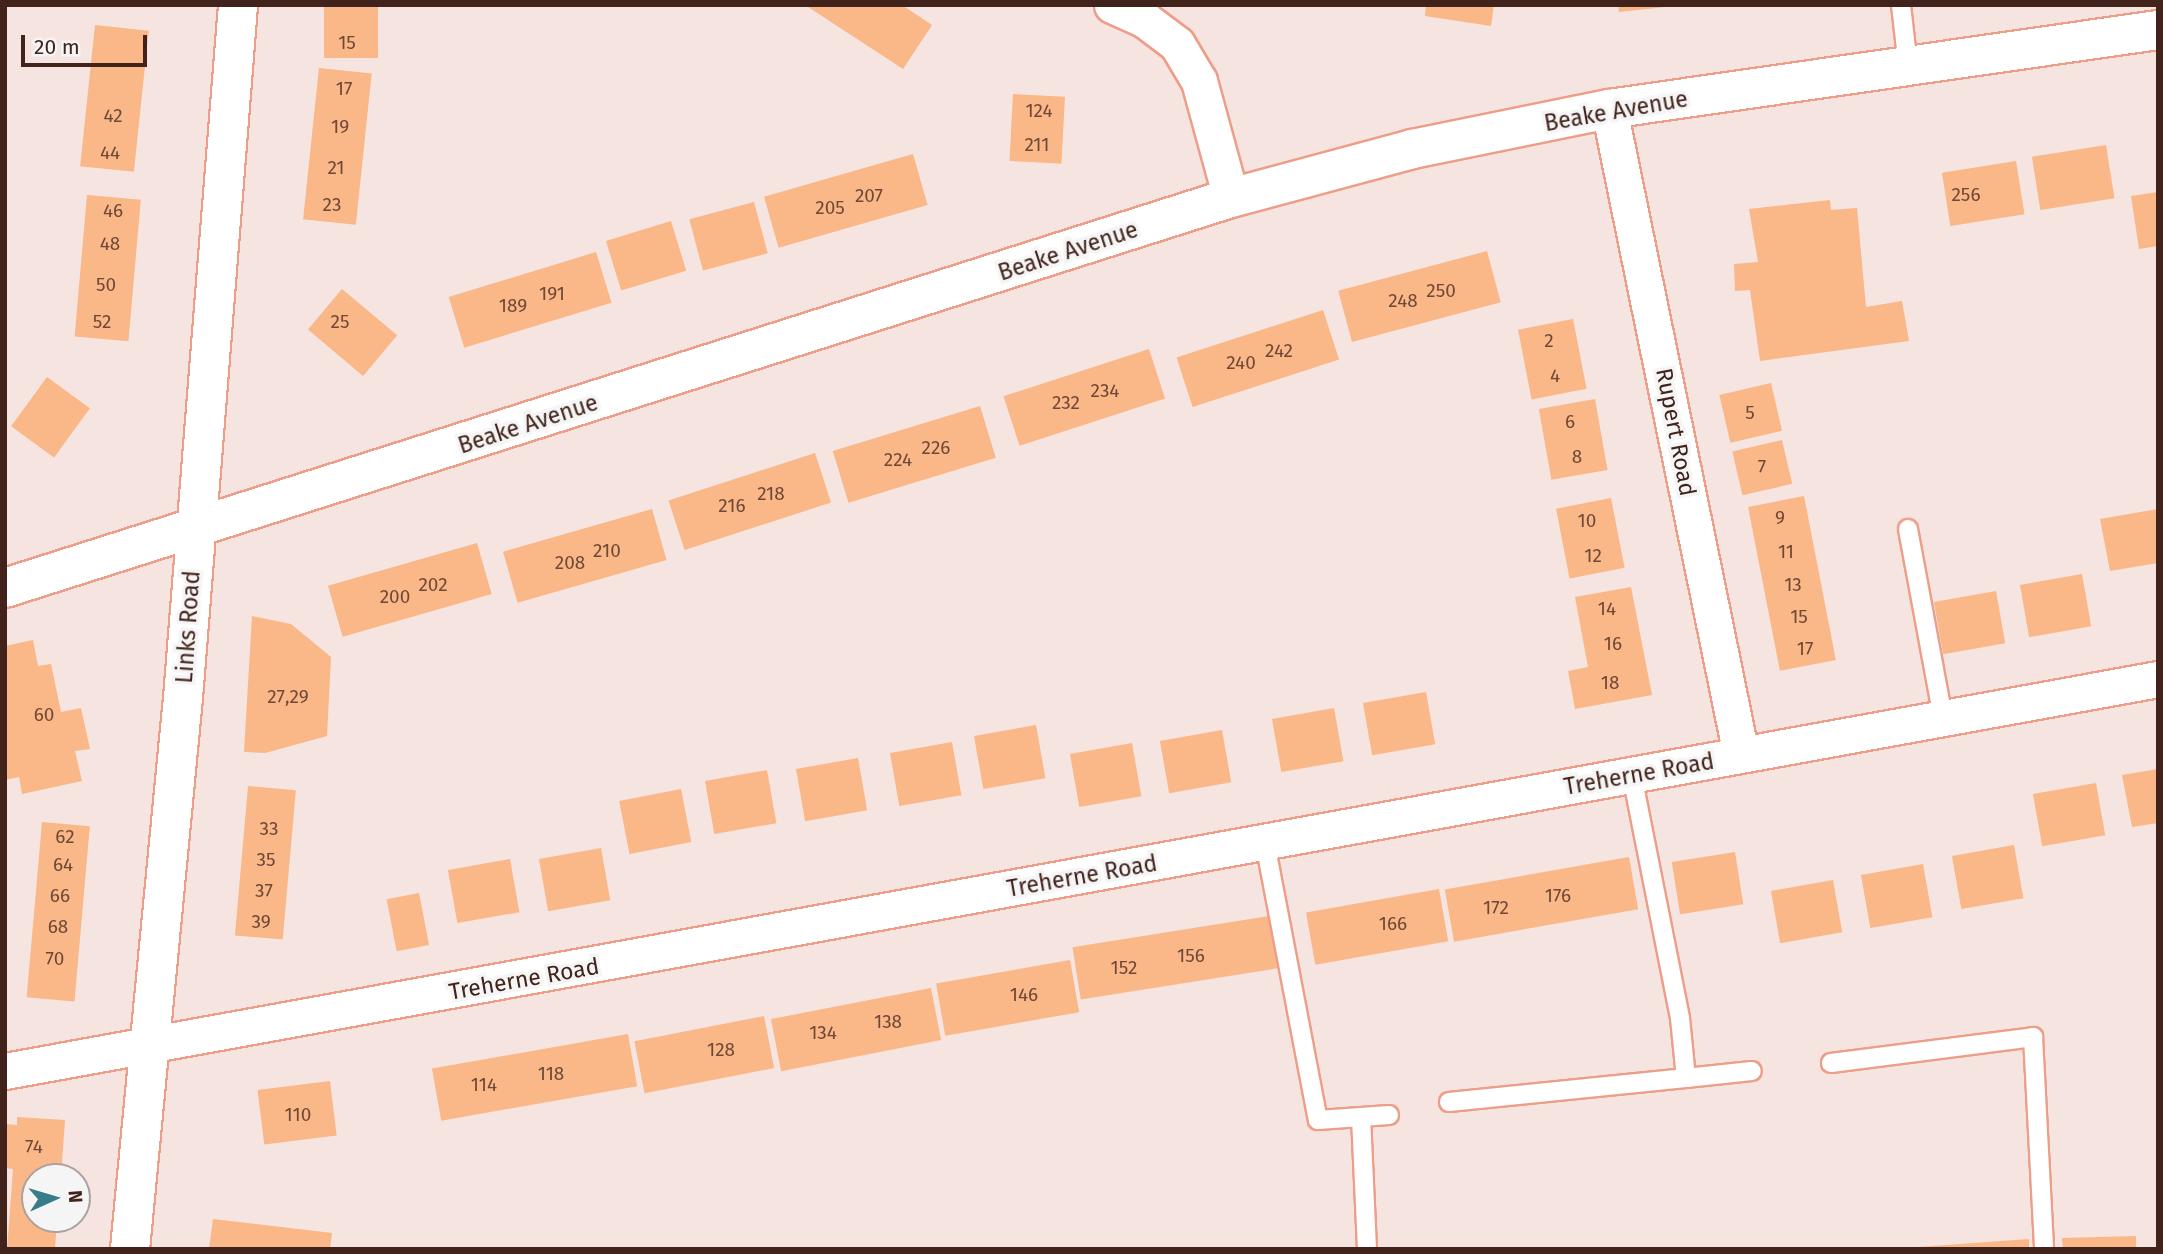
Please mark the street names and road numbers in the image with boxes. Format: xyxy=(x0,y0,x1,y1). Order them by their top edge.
street label: Beake Avenue xyxy=(1542,85,1690,137)
street label: Beake Avenue xyxy=(995,215,1141,287)
street label: Rupert Road xyxy=(1650,366,1702,498)
street label: Beake Avenue xyxy=(455,388,601,460)
street label: Links Road xyxy=(170,570,206,684)
street label: Treherne Road xyxy=(1562,747,1716,801)
street label: Treherne Road xyxy=(1005,849,1159,903)
street label: Treherne Road xyxy=(447,952,601,1006)

